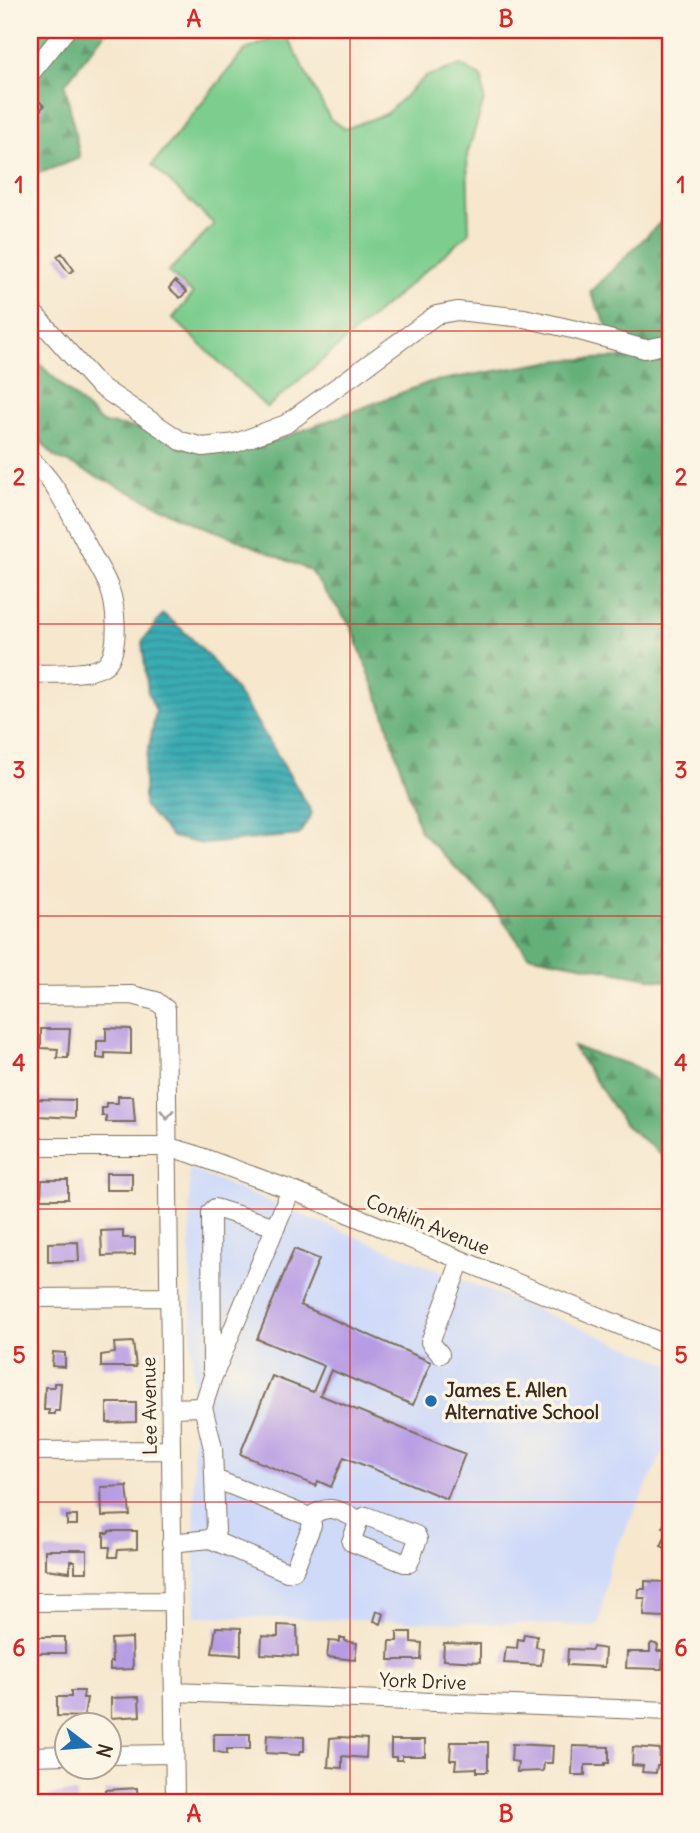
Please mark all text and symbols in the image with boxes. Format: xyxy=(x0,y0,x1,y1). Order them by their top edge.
text: A xyxy=(187,4,202,33)
text: B xyxy=(498,4,514,33)
text: 1 xyxy=(14,170,24,199)
text: 1 xyxy=(676,170,686,199)
text: 2 xyxy=(13,462,26,491)
text: 2 xyxy=(675,462,688,491)
text: 3 xyxy=(12,755,26,784)
text: 3 xyxy=(674,755,688,784)
text: 4 xyxy=(12,1048,26,1077)
text: 4 xyxy=(674,1048,688,1077)
one-way arrow xyxy=(159,1110,175,1120)
street label: Conklin Avenue xyxy=(363,1188,493,1260)
text: 5 xyxy=(12,1340,26,1369)
text: 5 xyxy=(674,1340,688,1369)
street label: Lee Avenue xyxy=(136,1357,162,1455)
place label: James E. Allen Alternative School xyxy=(445,1378,599,1424)
marker: James E. Allen Alternative School xyxy=(423,1393,439,1409)
text: 6 xyxy=(12,1633,26,1662)
text: 6 xyxy=(674,1633,688,1662)
street label: York Drive xyxy=(379,1667,467,1695)
north arrow xyxy=(52,1710,122,1780)
text: N xyxy=(91,1741,118,1760)
text: A xyxy=(187,1799,202,1828)
text: B xyxy=(498,1799,514,1828)

